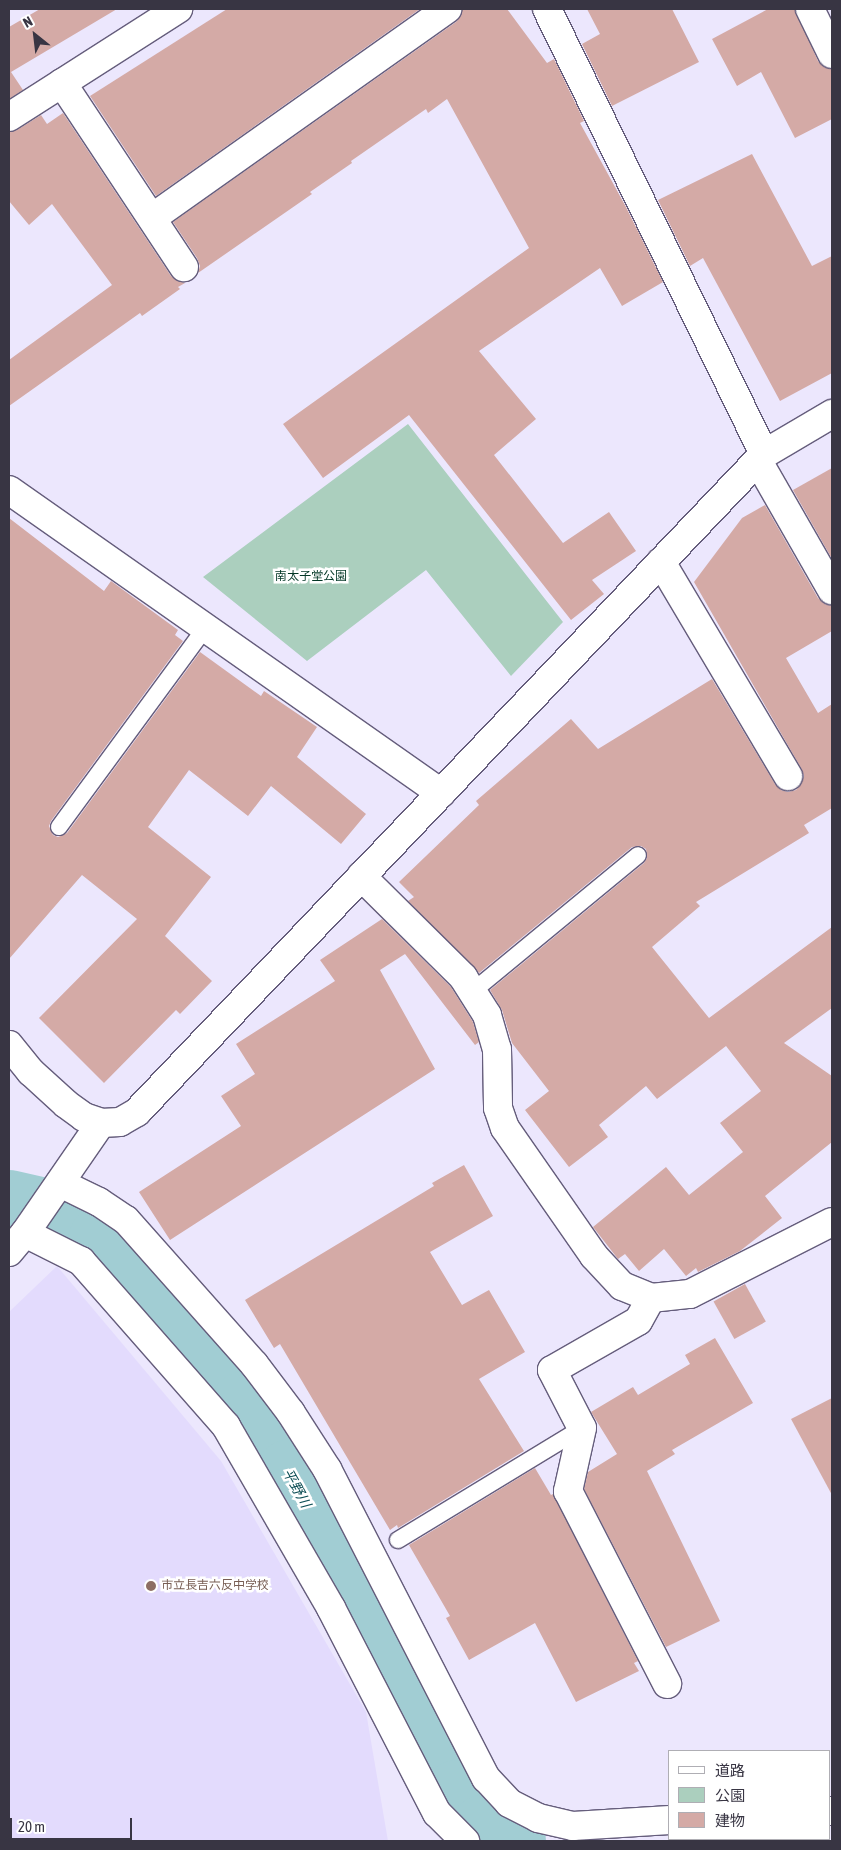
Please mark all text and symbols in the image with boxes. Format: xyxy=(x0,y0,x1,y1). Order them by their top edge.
north arrow xyxy=(10,10,60,60)
text: N xyxy=(20,13,35,31)
park label: 南太子堂公園 xyxy=(275,570,347,584)
water label: 平野川 xyxy=(279,1466,315,1510)
place label: 市立長吉六反中学校 xyxy=(161,1579,269,1593)
marker: 市立長吉六反中学校 xyxy=(145,1580,157,1592)
legend xyxy=(668,1750,831,1840)
text: 道路 xyxy=(715,1762,745,1779)
text: 公園 xyxy=(715,1787,745,1804)
scale bar xyxy=(12,1808,135,1840)
text: 建物 xyxy=(715,1812,745,1829)
text: 20 m xyxy=(18,1818,45,1835)

